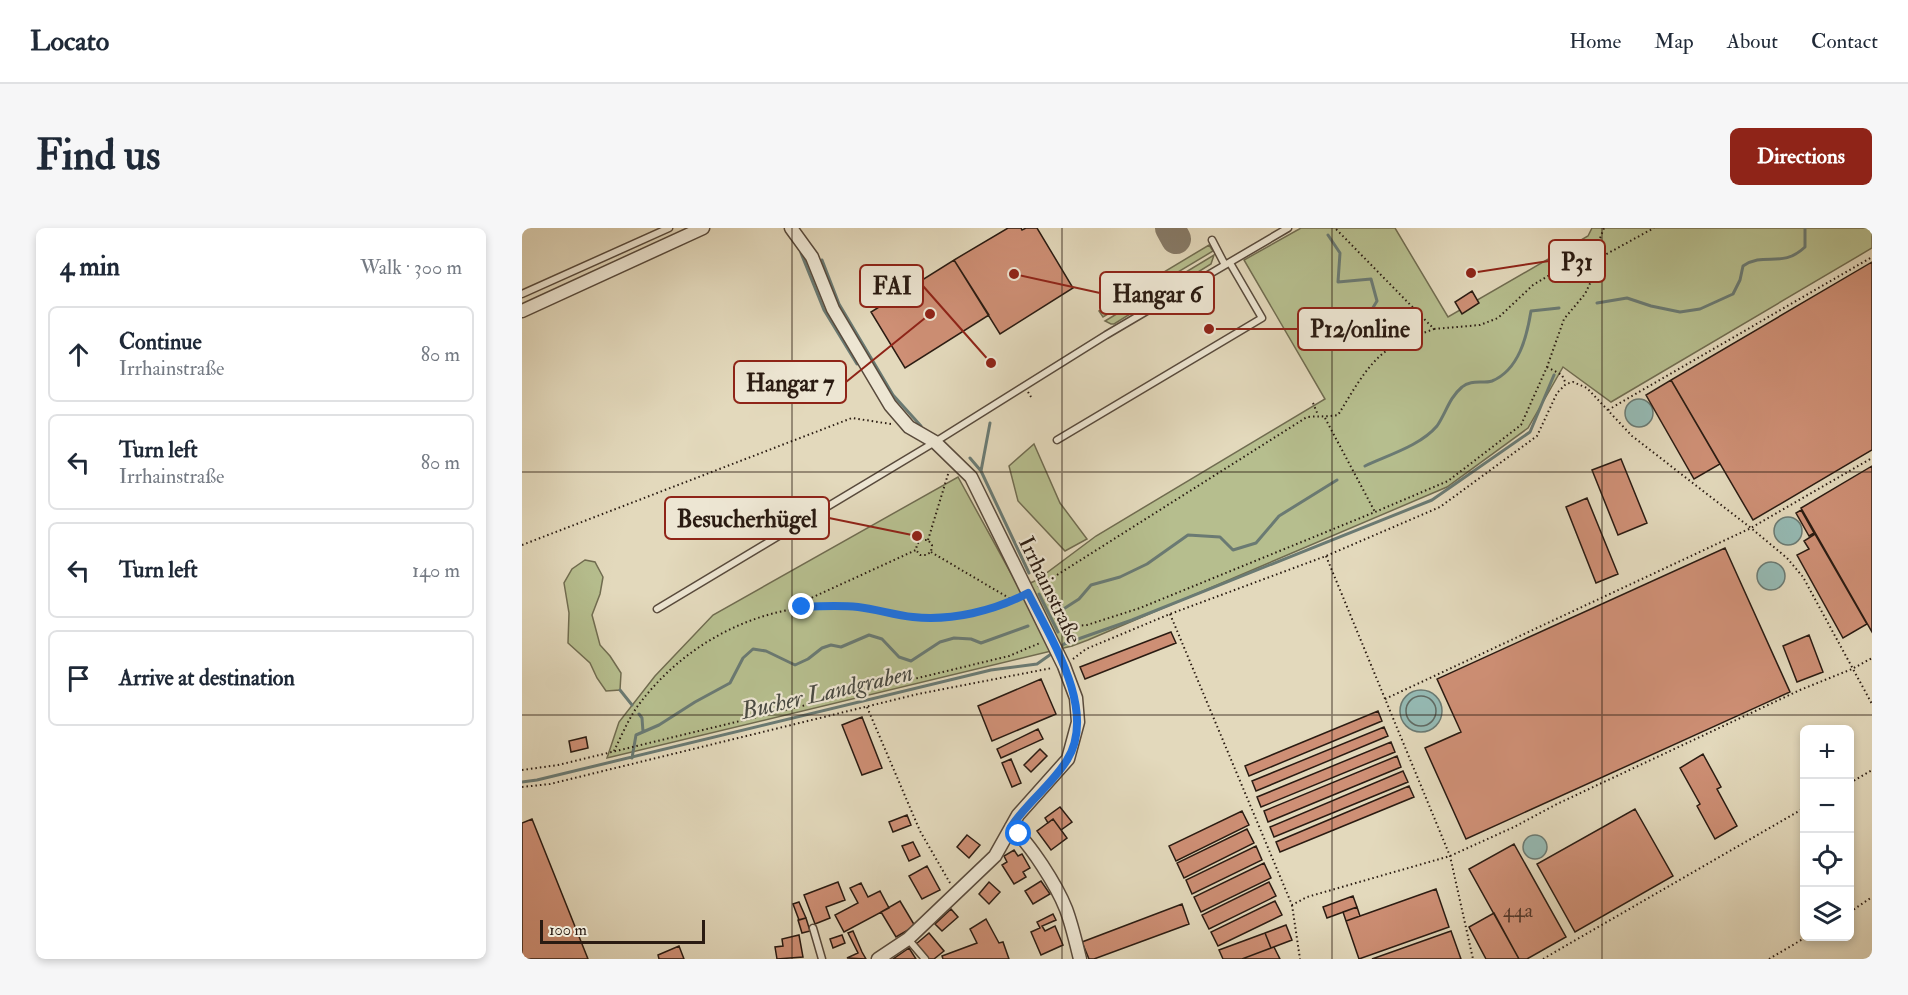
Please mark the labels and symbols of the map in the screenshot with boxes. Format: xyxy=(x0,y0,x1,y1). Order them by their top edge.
callout: P31 xyxy=(1549,240,1605,282)
text: P31 xyxy=(1561,247,1593,278)
callout: FAI xyxy=(860,265,923,307)
text: FAI xyxy=(872,271,912,302)
callout: Hangar 6 xyxy=(1100,272,1214,314)
text: Hangar 6 xyxy=(1112,279,1204,310)
callout: P12/online xyxy=(1298,308,1422,350)
text: P12/online xyxy=(1310,314,1410,345)
callout: Hangar 7 xyxy=(734,361,846,403)
text: Hangar 7 xyxy=(746,368,835,399)
callout: Besucherhügel xyxy=(665,497,829,539)
text: Besucherhügel xyxy=(677,504,818,535)
street label: Irrhainstraße xyxy=(1012,532,1088,648)
route end xyxy=(788,593,814,619)
water label: Bucher Landgraben xyxy=(737,657,916,727)
route start xyxy=(1005,820,1031,846)
house number: 44a xyxy=(1503,898,1534,923)
scale bar xyxy=(540,917,705,944)

